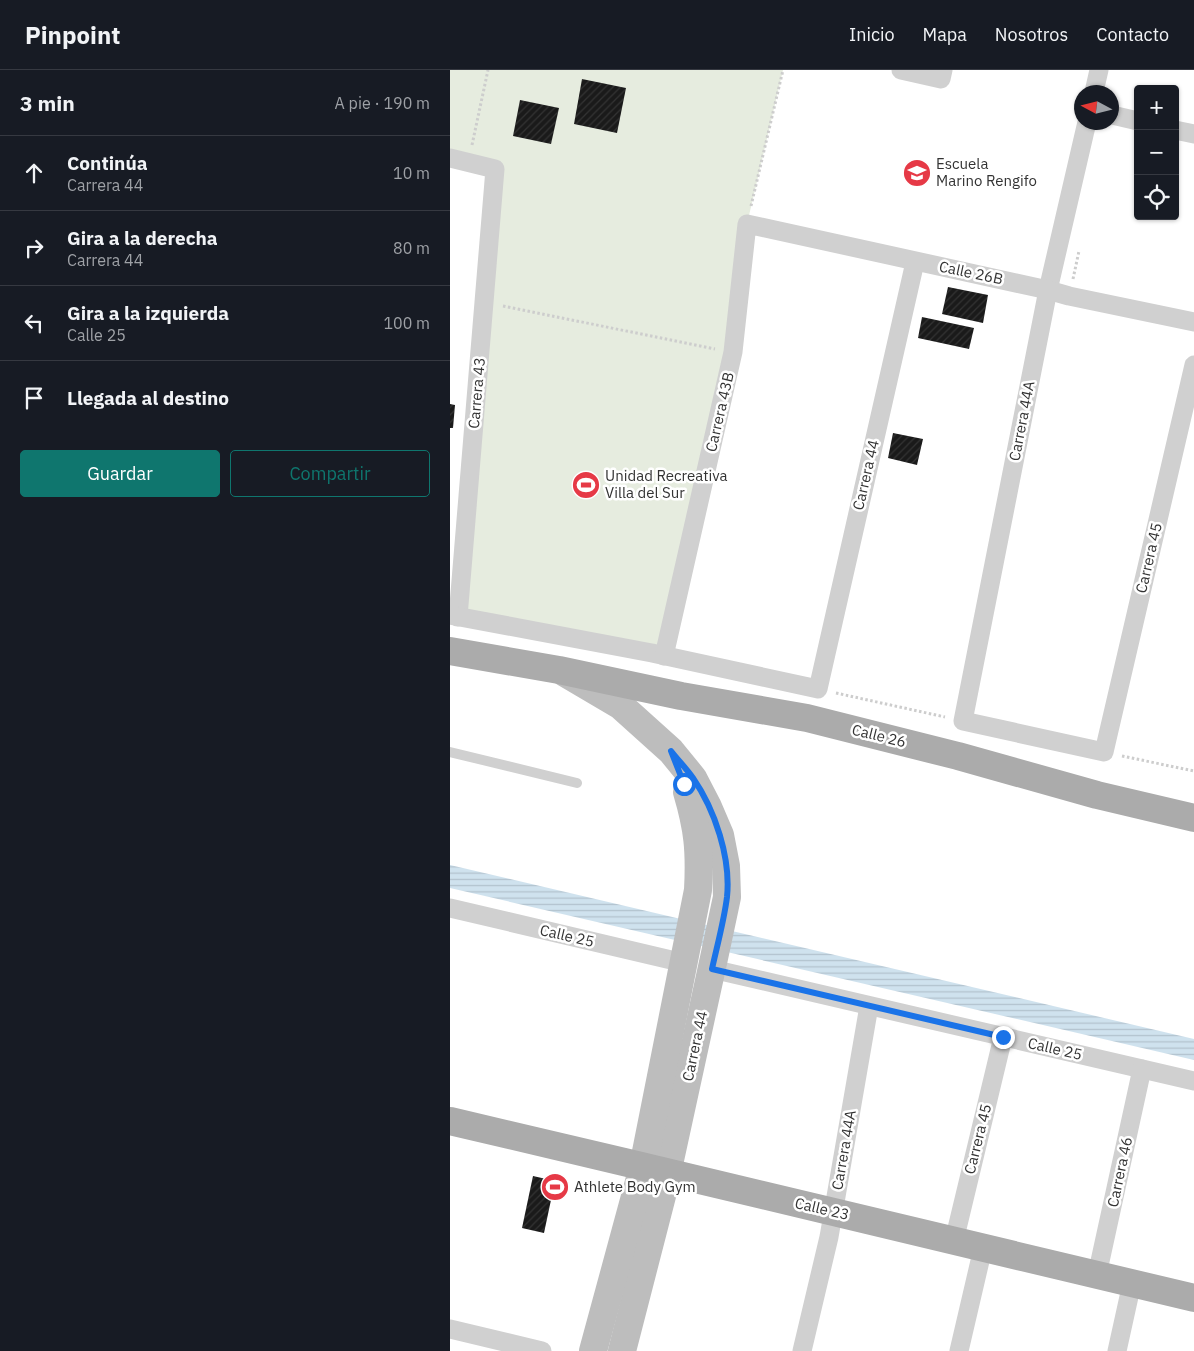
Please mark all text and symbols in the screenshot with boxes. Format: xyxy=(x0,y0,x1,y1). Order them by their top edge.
text: Pinpoint xyxy=(25,19,120,51)
text: Inicio xyxy=(849,23,895,46)
text: Mapa xyxy=(923,23,967,46)
text: Nosotros xyxy=(995,23,1068,46)
text: Contacto xyxy=(1096,23,1169,46)
north arrow xyxy=(1074,85,1119,130)
map controls xyxy=(1134,85,1179,220)
button: + xyxy=(1134,85,1179,130)
text: 3 min xyxy=(20,89,75,117)
text: A pie · 190 m xyxy=(335,93,430,113)
button: − xyxy=(1134,130,1179,175)
text: Continúa xyxy=(67,151,148,175)
place label: Escuela Marino Rengifo xyxy=(936,154,1037,190)
school or university icon: Escuela Marino Rengifo xyxy=(902,158,932,188)
icon: ahead xyxy=(20,159,48,187)
text: 10 m xyxy=(393,163,430,183)
text: Carrera 44 xyxy=(67,175,143,195)
button: locate xyxy=(1134,175,1179,220)
text: Gira a la derecha xyxy=(67,226,218,250)
icon: right xyxy=(20,234,48,262)
text: 80 m xyxy=(393,238,430,258)
text: Carrera 44 xyxy=(67,250,143,270)
street label: Calle 26B xyxy=(937,256,1005,289)
text: Gira a la izquierda xyxy=(67,301,229,325)
icon: left xyxy=(20,309,48,337)
text: 100 m xyxy=(383,313,430,333)
text: Calle 25 xyxy=(67,325,126,345)
street label: Carrera 43 xyxy=(464,357,489,429)
street label: Carrera 43B xyxy=(701,370,738,454)
street label: Carrera 44A xyxy=(1004,379,1039,463)
icon: arrive xyxy=(20,384,48,412)
text: Llegada al destino xyxy=(67,386,229,410)
street label: Carrera 44 xyxy=(848,438,883,512)
button: Guardar xyxy=(20,450,220,497)
button: Compartir xyxy=(230,450,430,497)
place label: Unidad Recreativa Villa del Sur xyxy=(605,466,728,502)
sports icon: Unidad Recreativa Villa del Sur xyxy=(571,470,601,500)
street label: Carrera 45 xyxy=(1131,521,1166,595)
street label: Calle 26 xyxy=(850,720,908,751)
route start xyxy=(673,773,696,796)
street label: Calle 25 xyxy=(538,920,596,951)
street label: Carrera 44 xyxy=(678,1009,711,1083)
route end xyxy=(992,1026,1015,1049)
street label: Calle 25 xyxy=(1026,1033,1084,1064)
street label: Carrera 45 xyxy=(960,1102,995,1176)
street label: Carrera 44A xyxy=(827,1108,860,1192)
street label: Carrera 46 xyxy=(1103,1135,1136,1209)
sports icon: Athlete Body Gym xyxy=(540,1172,570,1202)
place label: Athlete Body Gym xyxy=(574,1177,696,1196)
street label: Calle 23 xyxy=(793,1193,851,1224)

